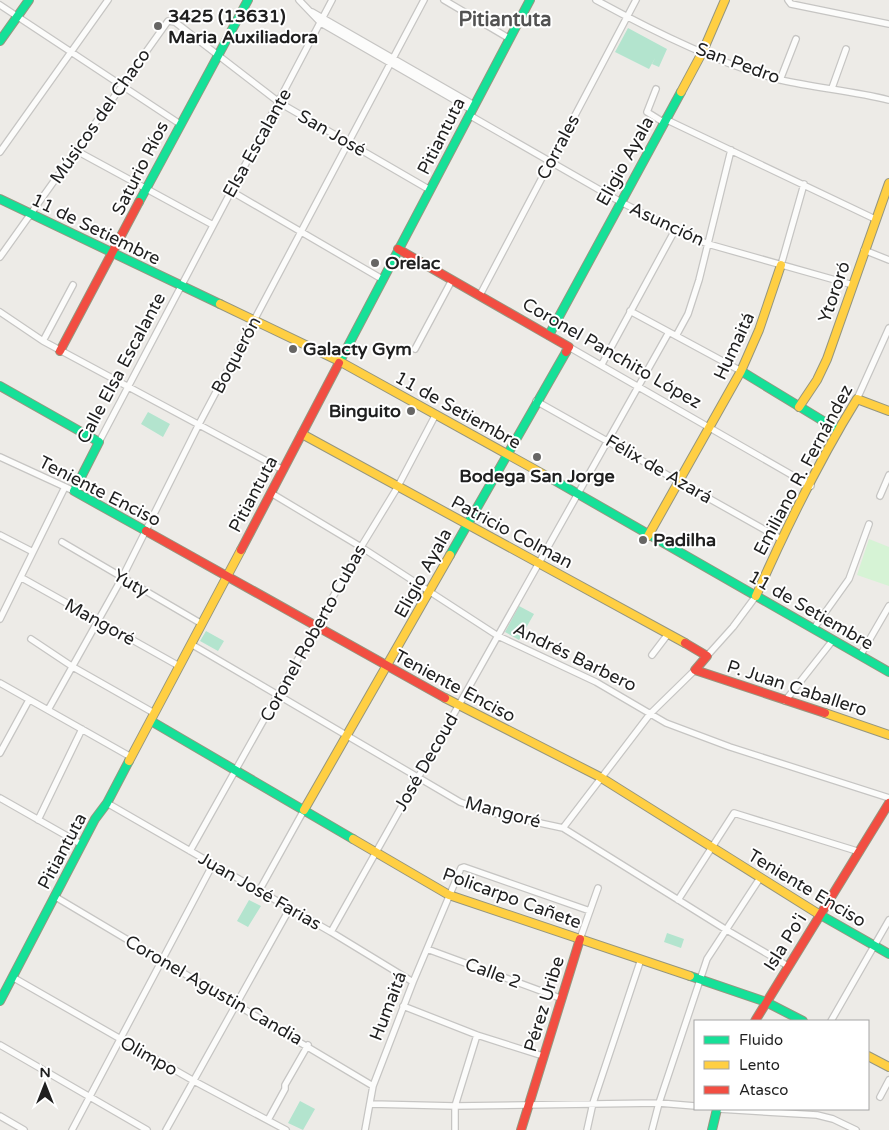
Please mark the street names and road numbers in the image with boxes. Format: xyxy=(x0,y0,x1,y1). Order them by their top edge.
street label: San Pedro xyxy=(693,38,783,88)
street label: Músicos del Chaco xyxy=(45,44,155,188)
street label: Elsa Escalante xyxy=(218,85,296,201)
street label: Pitiantuta xyxy=(412,94,470,178)
street label: San José xyxy=(294,105,370,161)
street label: Corrales xyxy=(532,111,584,183)
street label: Eligio Ayala xyxy=(591,112,659,210)
street label: Saturio Ríos xyxy=(107,117,173,219)
street label: 11 de Setiembre xyxy=(28,188,164,270)
street label: Asunción xyxy=(626,197,708,251)
street label: Ytororó xyxy=(813,258,855,326)
street label: Calle Elsa Escalante xyxy=(72,289,170,447)
street label: Coronel Panchito López xyxy=(519,293,705,413)
street label: Humaitá xyxy=(709,309,759,383)
street label: Boquerón xyxy=(206,313,266,397)
street label: 11 de Setiembre xyxy=(391,366,525,454)
street label: Emiliano R. Fernández xyxy=(749,381,857,559)
street label: Félix de Azará xyxy=(602,430,716,508)
street label: Teniente Enciso xyxy=(35,451,165,531)
street label: Pitiantuta xyxy=(224,452,282,536)
street label: Patricio Colman xyxy=(447,491,577,573)
street label: Eligio Ayala xyxy=(389,524,457,622)
street label: Coronel Roberto Cubas xyxy=(255,541,371,725)
street label: Yuty xyxy=(109,564,153,602)
street label: 11 de Setiembre xyxy=(744,565,878,655)
street label: Mangoré xyxy=(61,594,139,650)
street label: Andrés Barbero xyxy=(510,618,640,696)
street label: Teniente Enciso xyxy=(391,645,519,727)
street label: P. Juan Caballero xyxy=(724,655,870,721)
street label: José Decoud xyxy=(389,709,463,815)
street label: Mangoré xyxy=(463,791,543,833)
street label: Pitiantuta xyxy=(33,809,91,893)
street label: Teniente Enciso xyxy=(744,844,870,932)
street label: Juan José Farias xyxy=(195,847,325,935)
street label: Policarpo Cañete xyxy=(440,863,584,933)
street label: Isla Po'i xyxy=(759,909,811,975)
street label: Coronel Agustin Candia xyxy=(121,930,307,1050)
street label: Calle 2 xyxy=(462,953,524,993)
street label: Pérez Uribe xyxy=(519,954,569,1054)
street label: Humaitá xyxy=(365,968,411,1044)
street label: Olimpo xyxy=(116,1031,182,1081)

